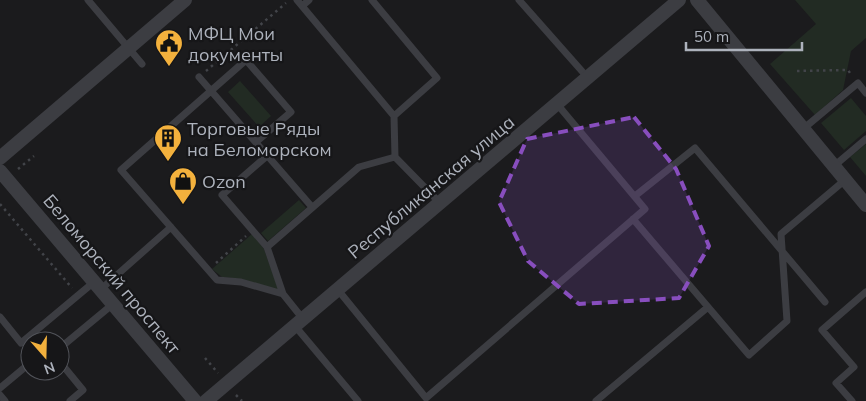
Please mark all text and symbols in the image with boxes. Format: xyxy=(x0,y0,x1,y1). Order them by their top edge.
scale bar xyxy=(686,20,802,52)
place label: МФЦ Мои документы xyxy=(188,22,283,66)
text: 50 m xyxy=(694,27,729,46)
public building icon: МФЦ Мои документы xyxy=(154,28,184,67)
street label: Республиканская улица xyxy=(343,110,519,264)
place label: Торговые Ряды на Беломорском xyxy=(187,117,332,161)
building icon: Торговые Ряды на Беломорском xyxy=(153,123,183,162)
shop icon: Ozon xyxy=(168,166,198,205)
place label: Ozon xyxy=(202,170,246,193)
street label: Беломорский проспект xyxy=(38,189,186,359)
north arrow xyxy=(20,331,70,381)
text: N xyxy=(41,358,57,378)

